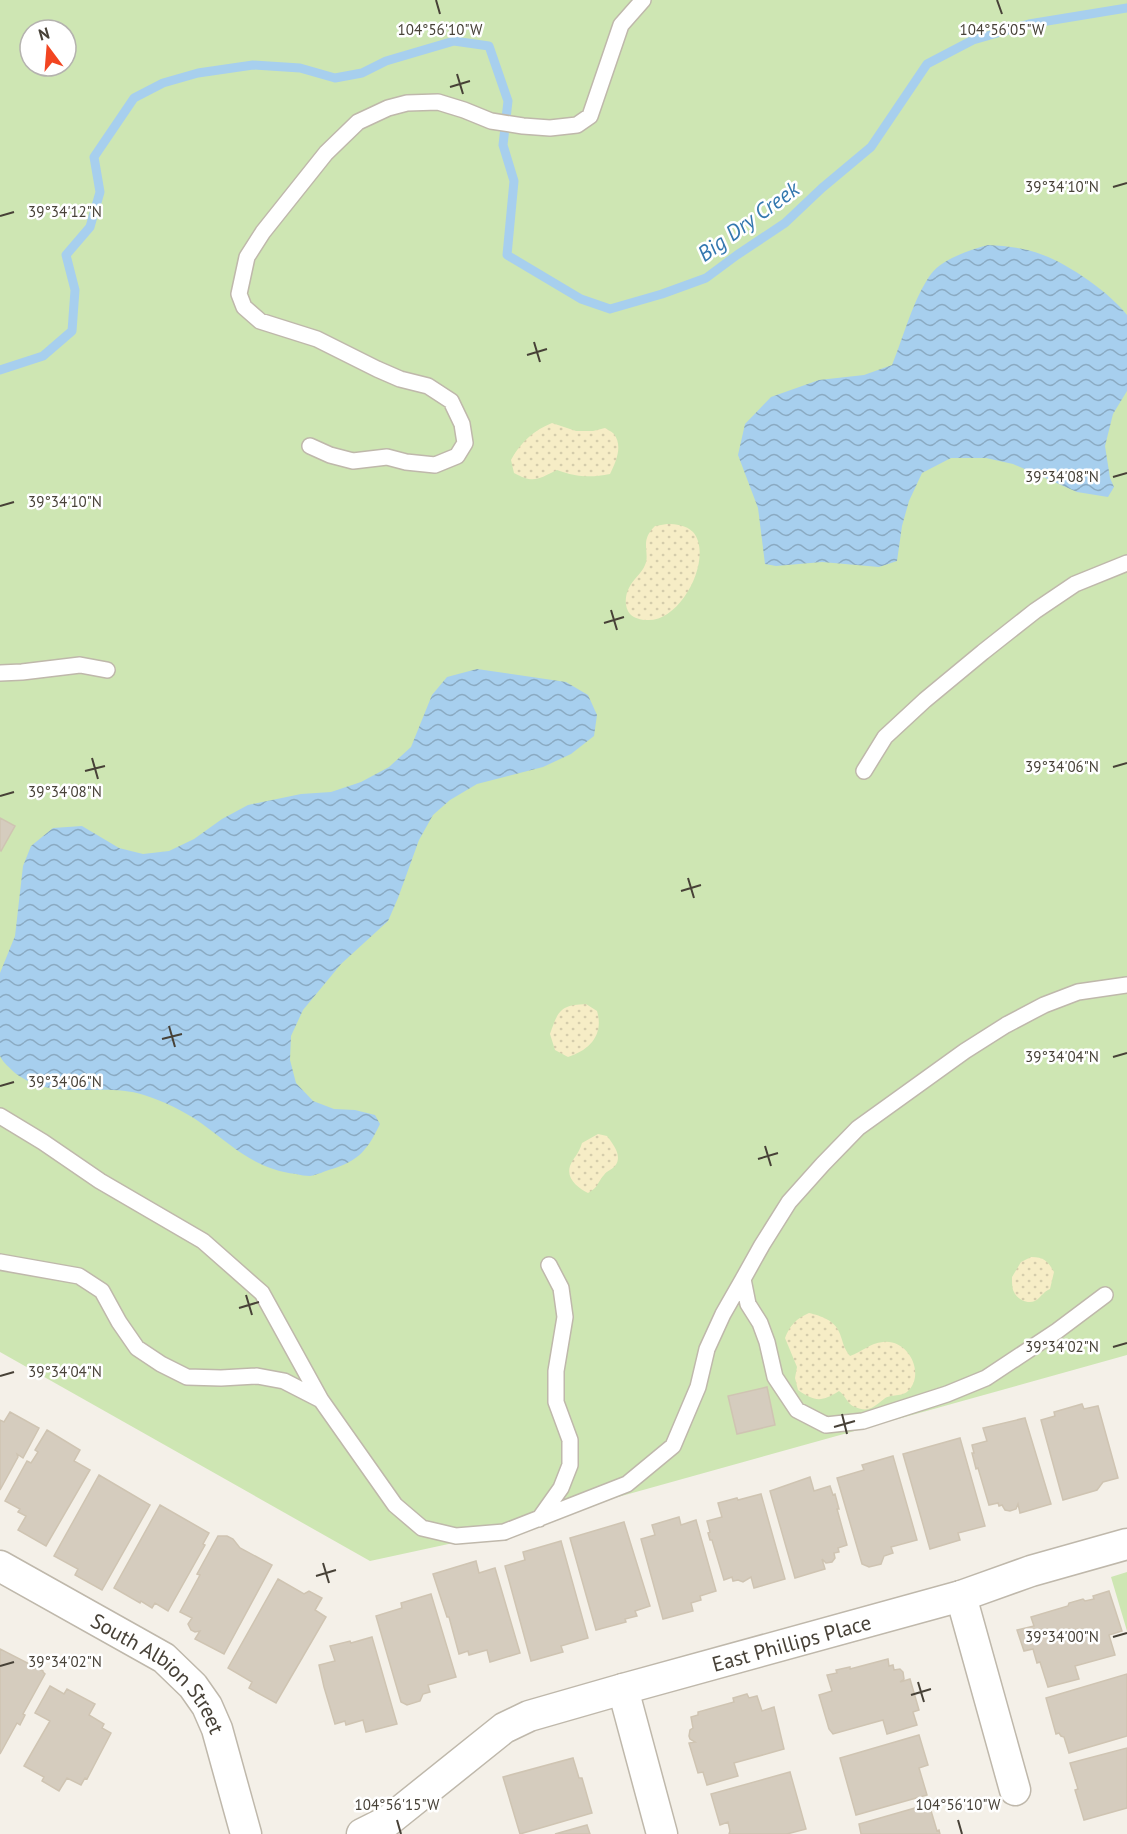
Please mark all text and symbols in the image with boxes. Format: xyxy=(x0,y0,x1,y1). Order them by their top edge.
north arrow xyxy=(18,18,78,78)
text: 104°56'10"W xyxy=(398,20,483,39)
text: 104°56'05"W xyxy=(960,20,1045,39)
text: N xyxy=(36,23,52,45)
water label: Big Dry Creek xyxy=(691,174,805,267)
text: 39°34'10"N xyxy=(1025,177,1099,196)
text: 39°34'12"N xyxy=(28,202,102,221)
text: 39°34'08"N xyxy=(1025,467,1099,486)
text: 39°34'10"N xyxy=(28,492,102,511)
text: 39°34'06"N xyxy=(1025,757,1099,776)
text: 39°34'08"N xyxy=(28,782,102,801)
text: 39°34'04"N xyxy=(1025,1047,1099,1066)
text: 39°34'06"N xyxy=(28,1072,102,1091)
text: 39°34'02"N xyxy=(1025,1337,1099,1356)
text: 39°34'04"N xyxy=(28,1362,102,1381)
street label: South Albion Street xyxy=(86,1606,231,1738)
street label: East Phillips Place xyxy=(709,1608,874,1677)
text: 39°34'00"N xyxy=(1025,1627,1099,1646)
text: 39°34'02"N xyxy=(28,1652,102,1671)
text: 104°56'15"W xyxy=(355,1795,440,1814)
text: 104°56'10"W xyxy=(916,1795,1001,1814)

